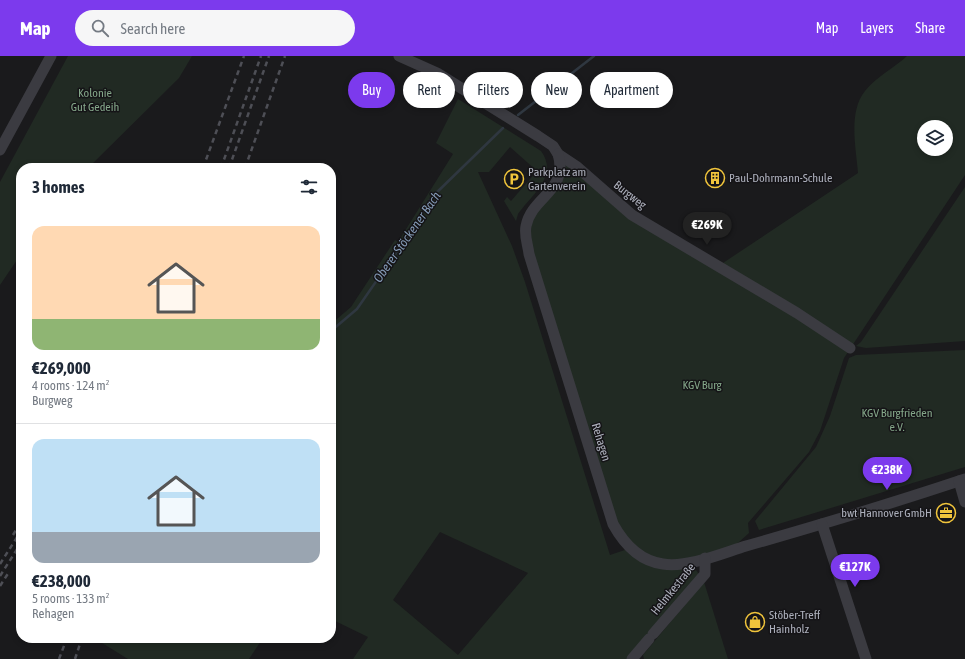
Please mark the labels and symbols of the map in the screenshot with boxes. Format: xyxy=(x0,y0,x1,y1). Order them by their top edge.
park label: Kolonie Gut Gedeih xyxy=(71,86,119,114)
place label: Parkplatz am Gartenverein xyxy=(528,165,586,193)
building icon: Paul-Dohrmann-Schule xyxy=(704,167,726,189)
parking icon: Parkplatz am Gartenverein xyxy=(503,168,525,190)
place label: Paul-Dohrmann-Schule xyxy=(729,171,832,185)
street label: Burgweg xyxy=(611,178,650,213)
water label: Oberer Stöckener Bach xyxy=(370,188,444,285)
pin: €269K xyxy=(679,212,735,246)
park label: KGV Burg xyxy=(682,378,722,392)
park label: KGV Burgfrieden e.V. xyxy=(861,406,933,434)
street label: Rehagen xyxy=(589,421,613,463)
pin: €238K xyxy=(859,457,915,491)
office icon: bwt Hannover GmbH xyxy=(935,502,957,524)
place label: bwt Hannover GmbH xyxy=(841,506,932,520)
pin: €127K xyxy=(827,554,883,588)
street label: Helmkestraße xyxy=(648,560,698,618)
place label: Stöber-Treff Hainholz xyxy=(769,608,821,636)
shop icon: Stöber-Treff Hainholz xyxy=(744,611,766,633)

